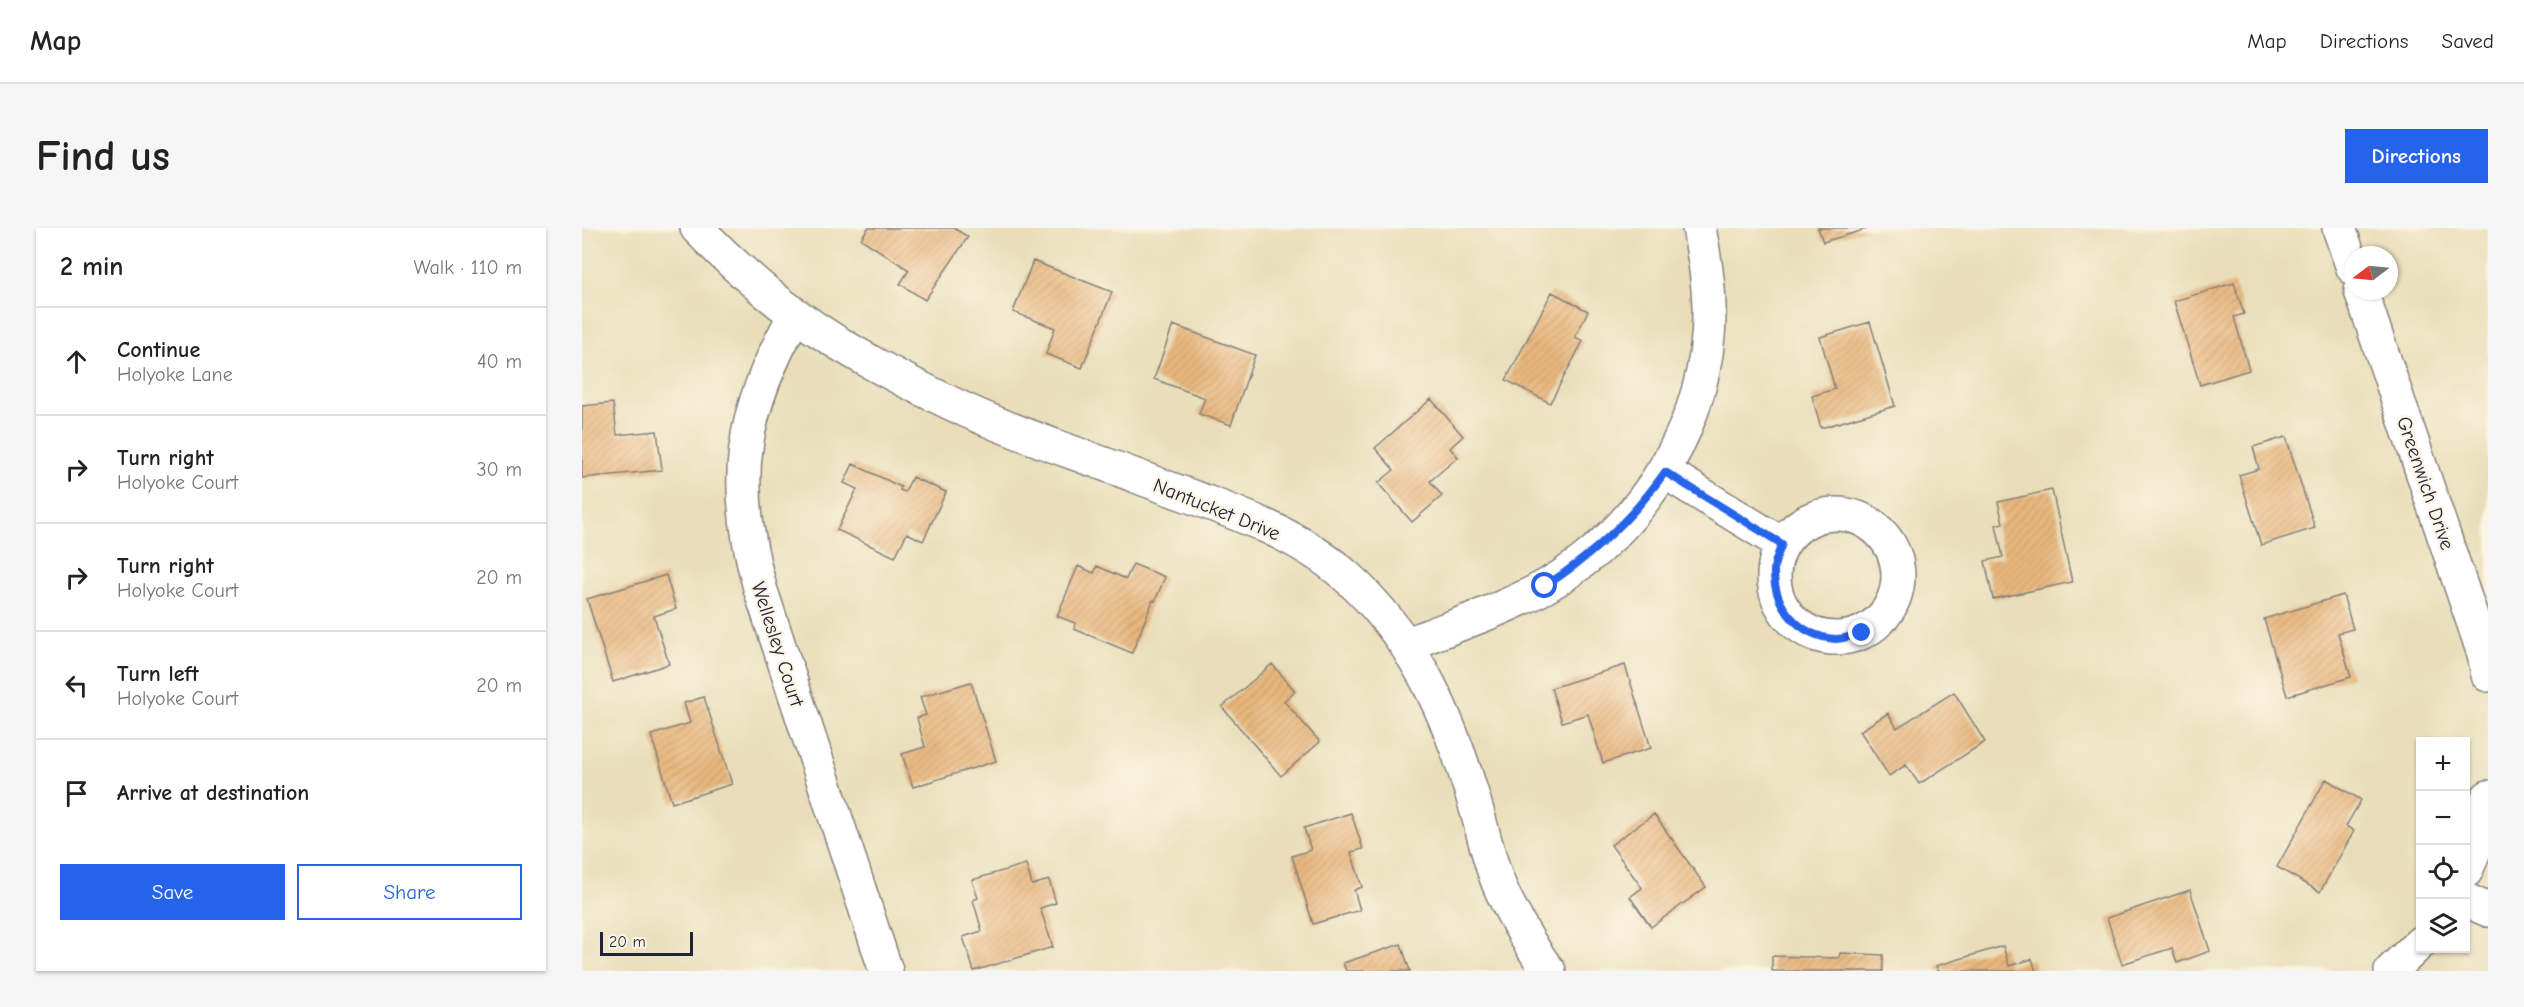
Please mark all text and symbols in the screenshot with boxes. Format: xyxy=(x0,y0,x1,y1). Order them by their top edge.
text: Map xyxy=(30,25,81,57)
text: Map xyxy=(2247,29,2287,53)
text: Directions xyxy=(2320,29,2409,53)
text: Saved xyxy=(2442,29,2494,53)
button: Directions xyxy=(2345,129,2488,183)
text: Find us xyxy=(36,132,170,181)
north arrow xyxy=(2344,246,2398,300)
text: 2 min xyxy=(60,252,123,282)
text: Walk · 110 m xyxy=(414,256,522,279)
text: Continue xyxy=(117,337,200,363)
icon: ahead xyxy=(60,345,93,378)
text: 40 m xyxy=(477,350,522,373)
text: Holyoke Lane xyxy=(117,363,233,386)
street label: Greenwich Drive xyxy=(2392,413,2459,553)
text: Turn right xyxy=(117,445,214,471)
icon: right xyxy=(60,453,93,486)
text: 30 m xyxy=(476,458,522,481)
text: Holyoke Court xyxy=(117,471,238,494)
street label: Nantucket Drive xyxy=(1150,474,1284,545)
text: Turn right xyxy=(117,553,214,579)
icon: right xyxy=(60,561,93,594)
text: 20 m xyxy=(476,566,522,589)
route start xyxy=(1531,572,1557,598)
text: Holyoke Court xyxy=(117,579,238,602)
street label: Wellesley Court xyxy=(747,579,809,711)
route end xyxy=(1848,619,1874,645)
text: Turn left xyxy=(117,661,199,687)
icon: left xyxy=(60,669,93,702)
text: 20 m xyxy=(476,674,522,697)
text: Holyoke Court xyxy=(117,687,238,710)
map controls xyxy=(2416,737,2470,953)
button: + xyxy=(2416,737,2470,791)
icon: arrive xyxy=(60,777,93,810)
text: Arrive at destination xyxy=(117,780,309,806)
button: − xyxy=(2416,791,2470,845)
button: locate xyxy=(2416,845,2470,899)
button: Save xyxy=(60,864,285,920)
button: Share xyxy=(297,864,522,920)
button: layers xyxy=(2416,899,2470,953)
scale bar xyxy=(600,929,693,956)
text: 20 m xyxy=(609,933,646,951)

